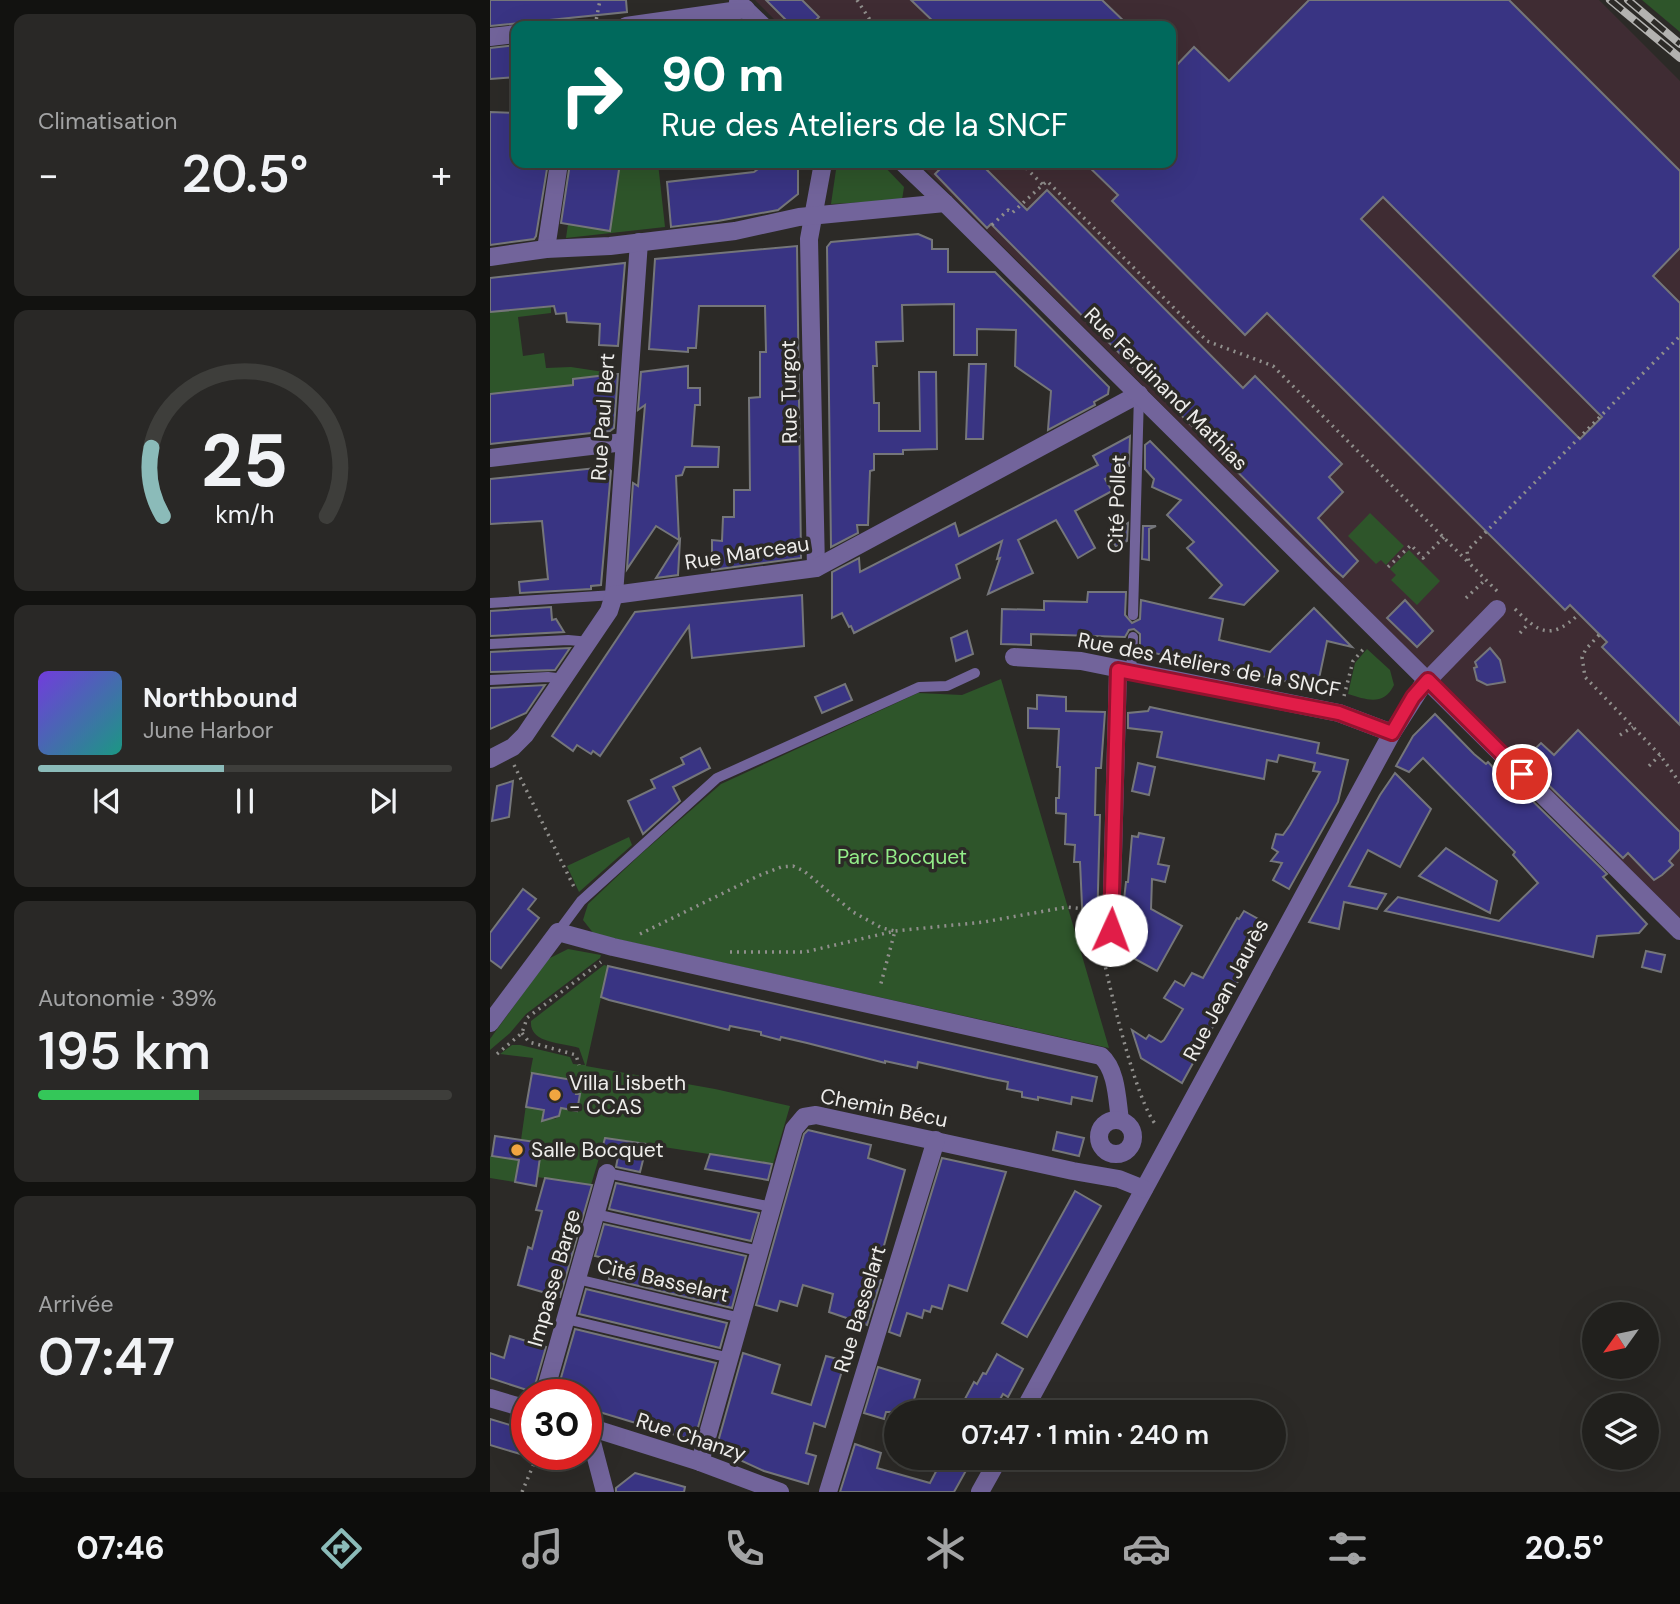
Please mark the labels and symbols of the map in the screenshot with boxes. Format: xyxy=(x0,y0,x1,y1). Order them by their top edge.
street label: Rue Ferdinand Mathias xyxy=(1078,301,1254,477)
street label: Rue Turgot xyxy=(774,340,804,444)
street label: Rue Paul Bert xyxy=(585,352,621,482)
street label: Cité Pollet xyxy=(1101,454,1133,554)
street label: Rue Marceau xyxy=(683,529,811,577)
street label: Rue des Ateliers de la SNCF xyxy=(1075,626,1343,704)
pin xyxy=(1492,744,1552,804)
park label: Parc Bocquet xyxy=(837,843,967,871)
position arrow xyxy=(1074,893,1148,967)
street label: Rue Jean Jaurès xyxy=(1177,914,1275,1066)
place label: Villa Lisbeth - CCAS xyxy=(569,1069,686,1121)
street label: Chemin Bécu xyxy=(818,1082,950,1134)
marker: Villa Lisbeth - CCAS xyxy=(547,1087,563,1103)
place label: Salle Bocquet xyxy=(531,1136,664,1164)
marker: Salle Bocquet xyxy=(509,1142,525,1158)
street label: Impasse Barge xyxy=(521,1206,587,1350)
street label: Rue Basselart xyxy=(827,1242,893,1376)
street label: Cité Basselart xyxy=(594,1251,732,1309)
north arrow xyxy=(1582,1302,1659,1379)
speed limit sign: 30 xyxy=(511,1379,602,1470)
street label: Rue Chanzy xyxy=(632,1406,750,1468)

